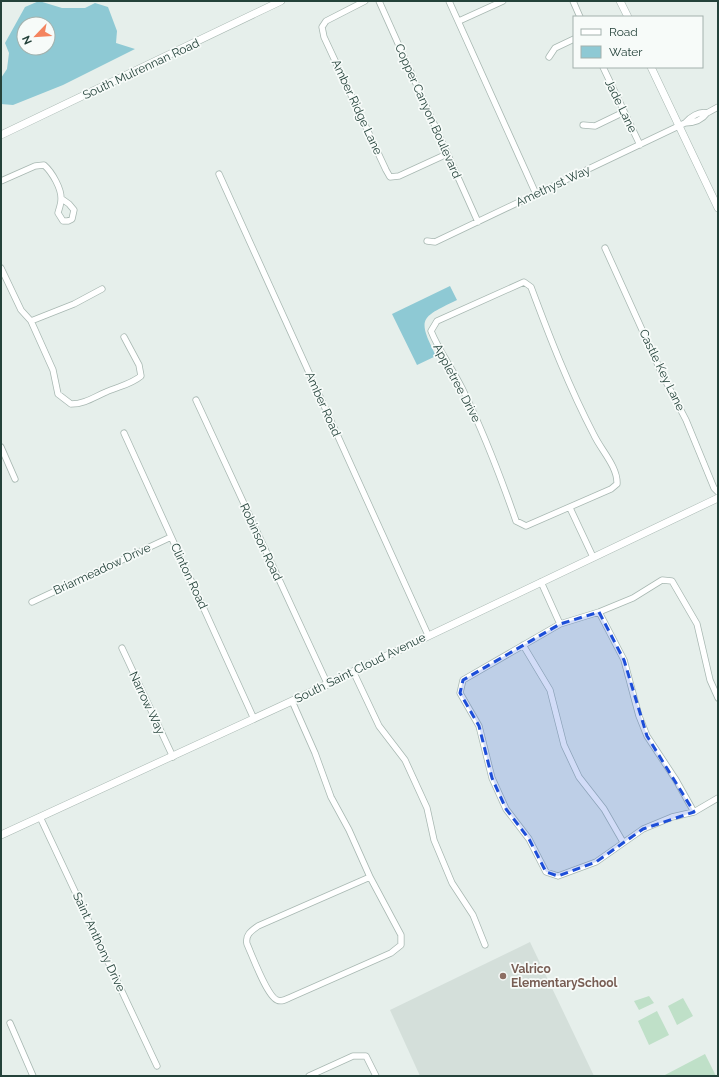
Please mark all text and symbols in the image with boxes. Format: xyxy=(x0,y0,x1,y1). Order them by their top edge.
north arrow xyxy=(16,16,56,56)
legend xyxy=(573,16,703,68)
text: Road xyxy=(609,25,638,39)
text: N xyxy=(20,33,35,47)
street label: South Mulrennan Road xyxy=(80,36,202,102)
street label: Copper Canyon Boulevard xyxy=(392,41,464,181)
text: Water xyxy=(609,45,643,59)
street label: Amber Ridge Lane xyxy=(329,57,385,157)
street label: Jade Lane xyxy=(602,77,640,135)
street label: Amethyst Way xyxy=(514,162,593,209)
street label: Castle Key Lane xyxy=(636,327,688,413)
street label: Appletree Drive xyxy=(430,341,484,425)
street label: Amber Road xyxy=(302,369,344,439)
street label: Robinson Road xyxy=(237,501,285,583)
street label: Briarmeadow Drive xyxy=(51,540,153,598)
street label: Clinton Road xyxy=(168,541,210,611)
street label: South Saint Cloud Avenue xyxy=(292,630,428,706)
street label: Narrow Way xyxy=(126,669,168,737)
street label: Saint Anthony Drive xyxy=(70,890,128,994)
place label: Valrico ElementarySchool xyxy=(511,962,617,990)
marker: Valrico ElementarySchool xyxy=(498,971,508,981)

